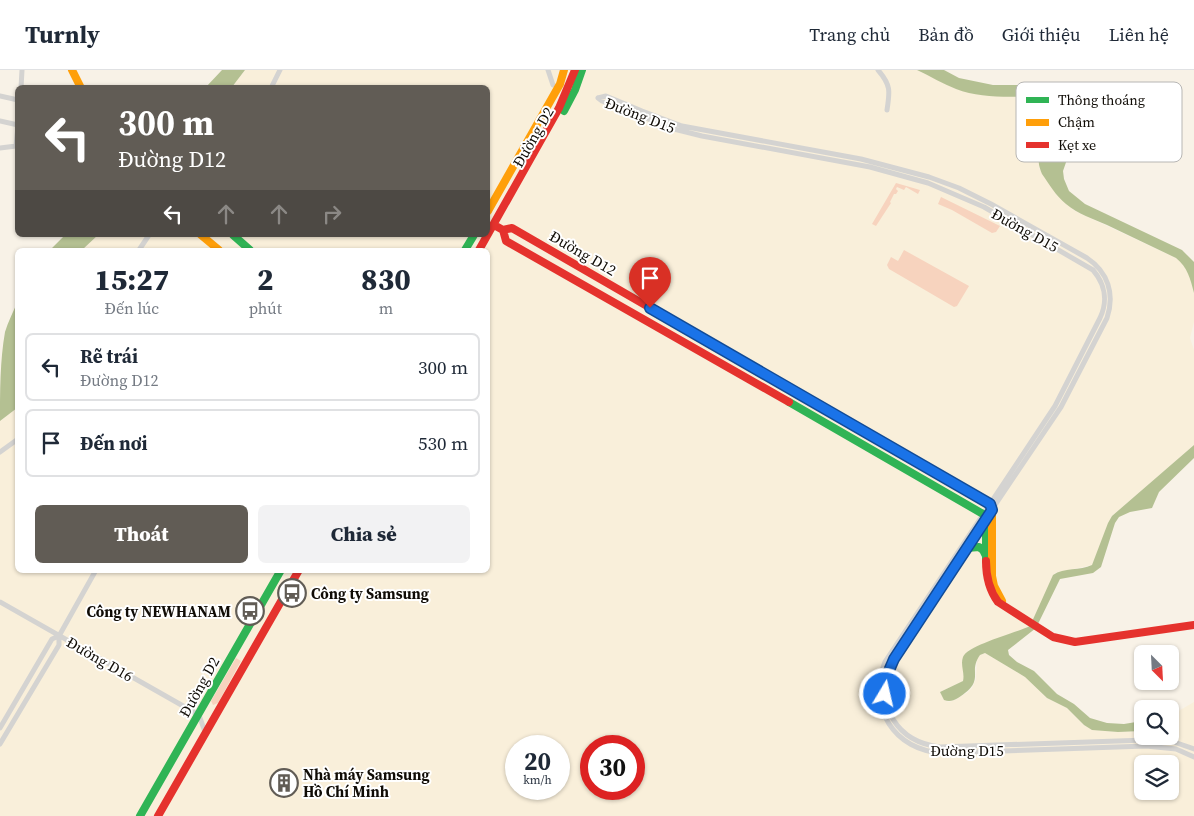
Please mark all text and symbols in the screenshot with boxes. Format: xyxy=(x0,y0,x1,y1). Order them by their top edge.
text: Turnly xyxy=(25,18,100,51)
text: Trang chủ xyxy=(809,22,890,47)
text: Bản đồ xyxy=(918,22,974,47)
text: Giới thiệu xyxy=(1002,22,1081,47)
text: Liên hệ xyxy=(1109,22,1169,47)
legend xyxy=(1016,82,1182,162)
text: Thông thoáng xyxy=(1058,90,1145,110)
street label: Đường D15 xyxy=(602,92,678,138)
text: 300 m xyxy=(118,99,214,147)
street label: Đường D2 xyxy=(507,103,559,171)
icon: left xyxy=(35,105,100,170)
text: Chậm xyxy=(1058,112,1095,132)
text: Kẹt xe xyxy=(1058,135,1096,155)
text: Đường D12 xyxy=(118,144,226,174)
icon: left xyxy=(159,200,187,228)
icon: ahead xyxy=(212,200,240,228)
icon: ahead xyxy=(265,200,293,228)
icon: right xyxy=(318,200,346,228)
street label: Đường D15 xyxy=(988,203,1062,257)
street label: Đường D12 xyxy=(546,225,620,281)
pin xyxy=(629,257,671,308)
text: 15:27 xyxy=(94,259,169,300)
text: 2 xyxy=(257,259,274,300)
text: 830 xyxy=(361,259,411,300)
icon: arrive xyxy=(636,264,664,292)
text: Đến lúc xyxy=(105,297,159,319)
text: phút xyxy=(249,297,282,319)
text: m xyxy=(379,297,393,319)
text: Rẽ trái xyxy=(80,343,138,369)
icon: left xyxy=(37,353,65,381)
text: 300 m xyxy=(418,354,468,380)
text: Đường D12 xyxy=(80,369,159,391)
icon: arrive xyxy=(37,429,65,457)
text: Đến nơi xyxy=(80,430,148,456)
text: 530 m xyxy=(418,430,468,456)
button: Thoát xyxy=(35,505,248,563)
button: Chia sẻ xyxy=(258,505,470,563)
bus stop icon: Công ty Samsung xyxy=(277,578,307,608)
place label: Công ty Samsung xyxy=(311,583,429,604)
bus stop icon: Công ty NEWHANAM xyxy=(235,596,265,626)
place label: Công ty NEWHANAM xyxy=(86,601,231,622)
street label: Đường D16 xyxy=(63,631,137,687)
north arrow xyxy=(1134,645,1179,690)
map controls xyxy=(1134,645,1179,800)
street label: Đường D2 xyxy=(174,653,224,721)
position arrow xyxy=(858,667,910,719)
button: search xyxy=(1134,700,1179,745)
speed limit sign: 30 xyxy=(580,735,645,800)
street label: Đường D15 xyxy=(930,740,1004,761)
text: 20 xyxy=(524,744,551,778)
button: layers xyxy=(1134,755,1179,800)
place label: Nhà máy Samsung Hồ Chí Minh xyxy=(303,764,430,802)
building icon: Nhà máy Samsung Hồ Chí Minh xyxy=(269,768,299,798)
text: km/h xyxy=(523,772,552,788)

